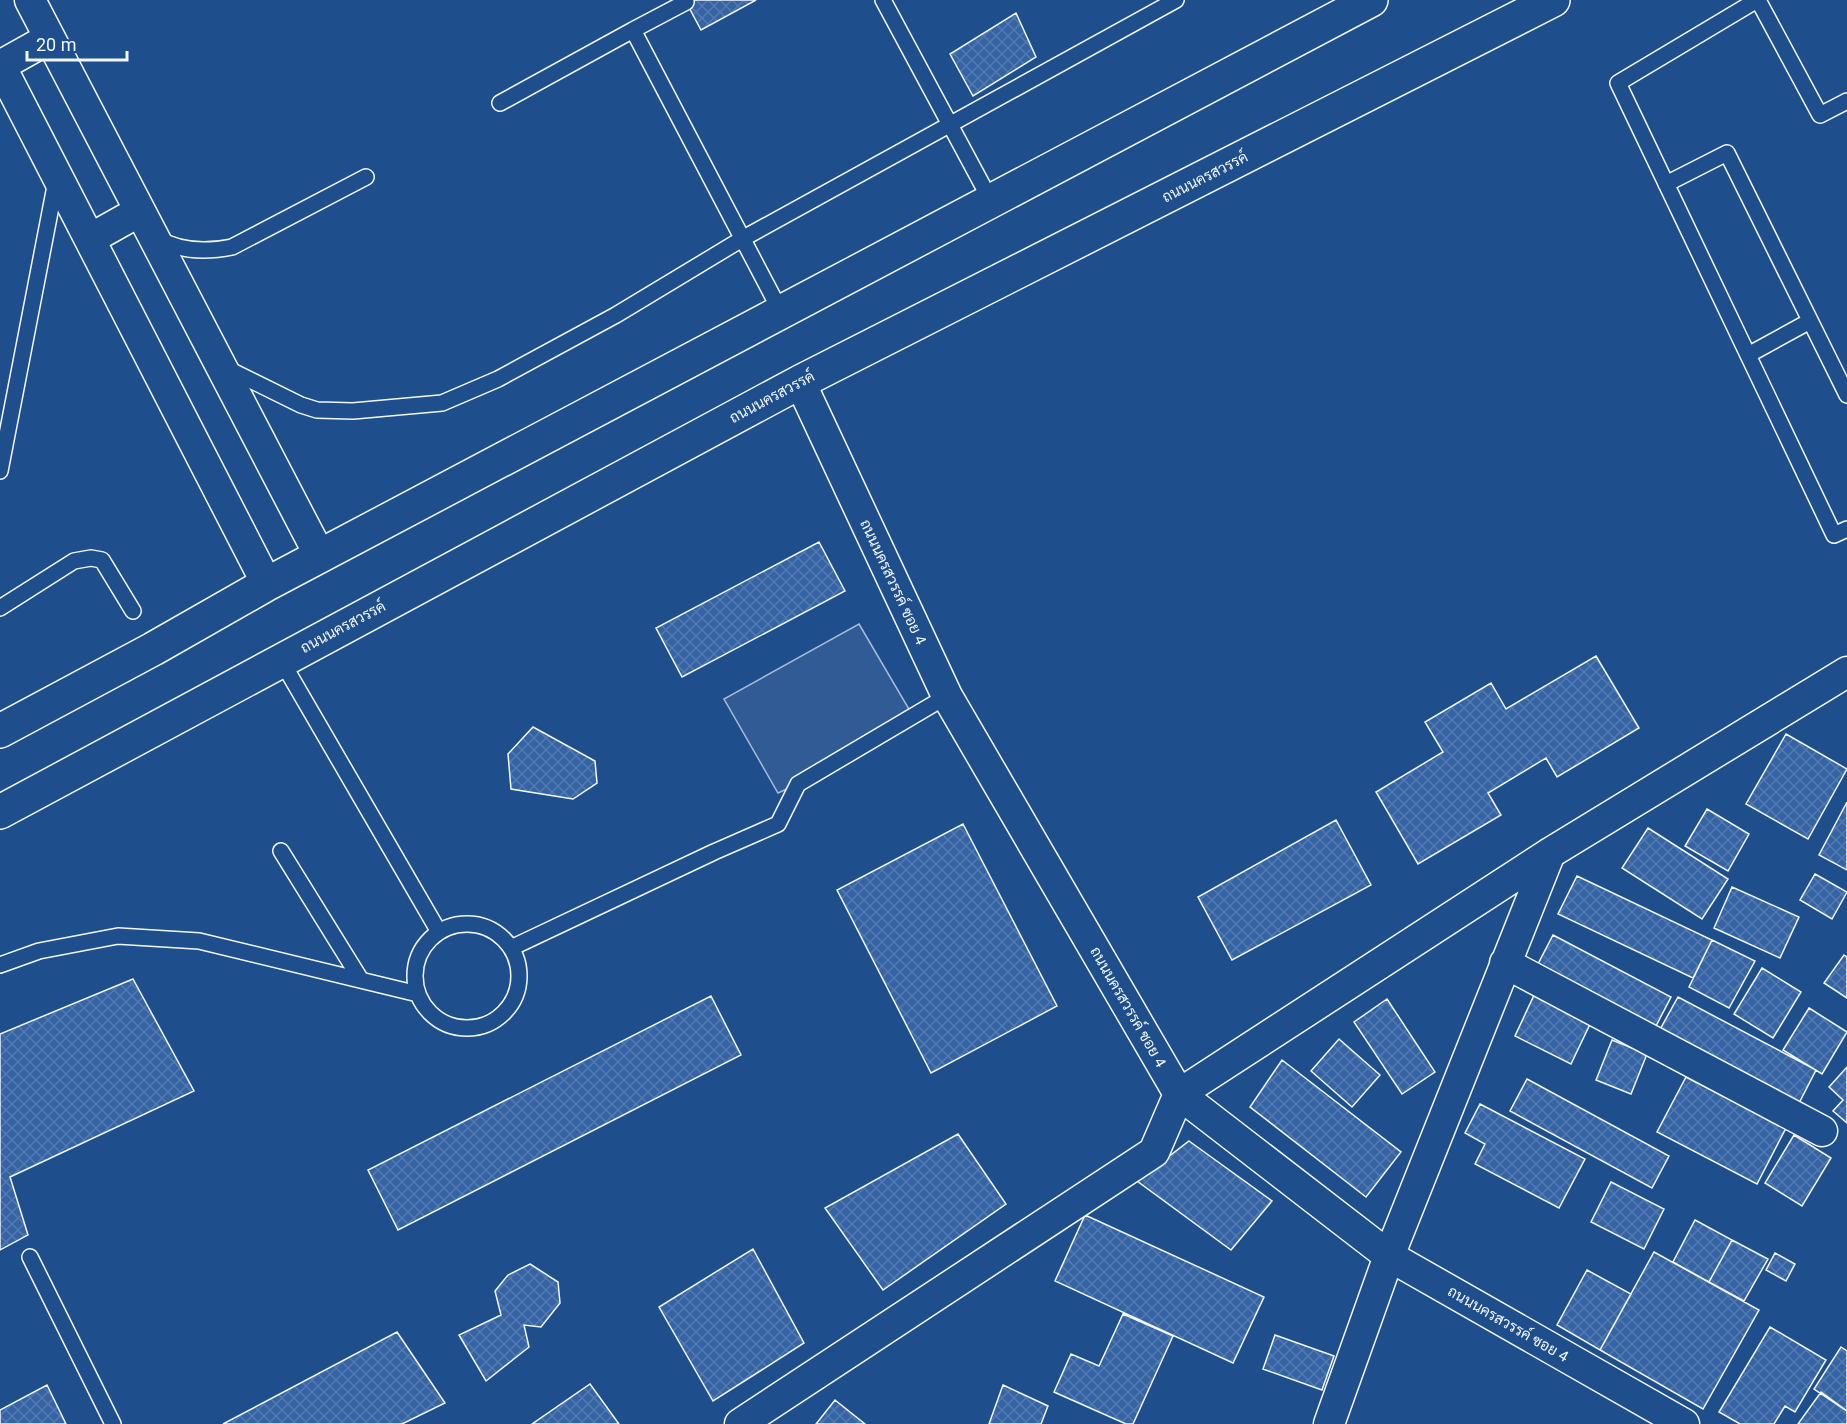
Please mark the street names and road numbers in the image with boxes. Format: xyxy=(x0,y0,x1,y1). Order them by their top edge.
street label: ถนนนครสวรรค์ xyxy=(1159,147,1251,206)
street label: ถนนนครสวรรค์ xyxy=(726,366,818,427)
street label: ถนนนครสวรรค์ ซอย 4 xyxy=(856,516,931,648)
street label: ถนนนครสวรรค์ xyxy=(297,596,389,657)
street label: ถนนนครสวรรค์ ซอย 4 xyxy=(1086,943,1171,1071)
street label: ถนนนครสวรรค์ ซอย 4 xyxy=(1445,1281,1572,1366)

